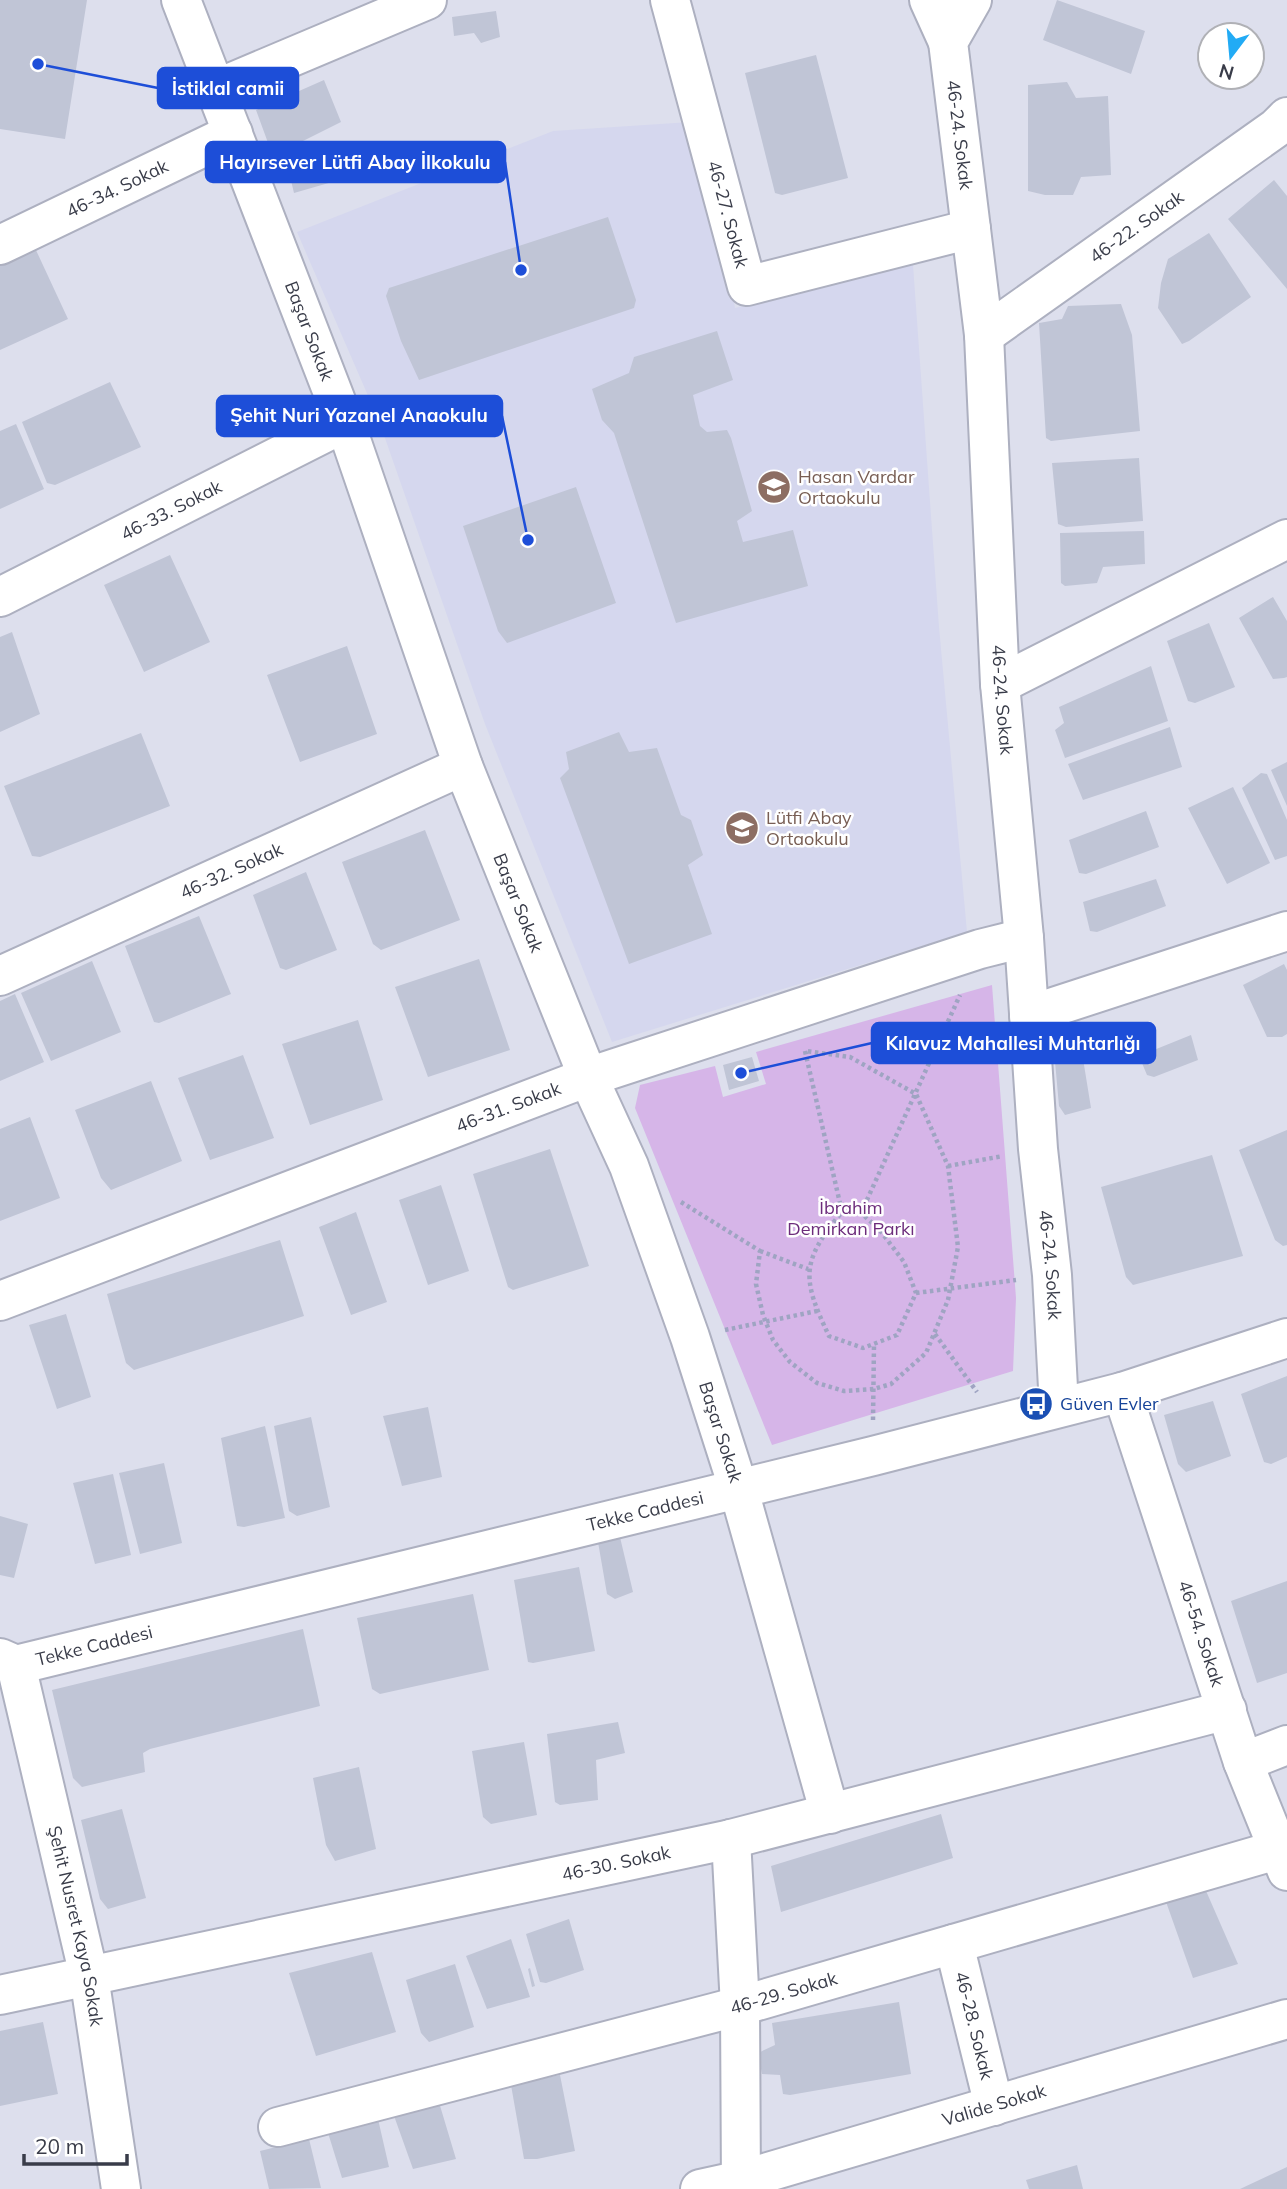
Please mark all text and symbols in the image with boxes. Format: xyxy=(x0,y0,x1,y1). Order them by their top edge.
north arrow xyxy=(1196,21,1266,91)
text: N xyxy=(1216,59,1237,86)
callout: İstiklal camii xyxy=(158,68,298,108)
text: İstiklal camii xyxy=(172,76,284,100)
street label: 46-24. Sokak xyxy=(942,79,978,192)
callout: Hayırsever Lütfi Abay İlkokulu xyxy=(206,142,505,182)
text: Hayırsever Lütfi Abay İlkokulu xyxy=(219,150,491,174)
street label: 46-34. Sokak xyxy=(62,154,172,223)
street label: 46-27. Sokak xyxy=(703,158,754,271)
street label: 46-22. Sokak xyxy=(1085,185,1189,268)
street label: Başar Sokak xyxy=(280,278,339,385)
callout: Şehit Nuri Yazanel Anaokulu xyxy=(217,396,502,436)
text: Şehit Nuri Yazanel Anaokulu xyxy=(230,403,488,427)
place label: Hasan Vardar Ortaokulu xyxy=(798,465,915,509)
school or university icon: Hasan Vardar Ortaokulu xyxy=(755,468,793,506)
street label: 46-33. Sokak xyxy=(117,474,226,545)
street label: 46-24. Sokak xyxy=(987,644,1019,757)
place label: Lütfi Abay Ortaokulu xyxy=(766,806,852,850)
school or university icon: Lütfi Abay Ortaokulu xyxy=(723,809,761,847)
street label: 46-32. Sokak xyxy=(176,837,287,904)
street label: Başar Sokak xyxy=(488,850,549,956)
callout: Kılavuz Mahallesi Muhtarlığı xyxy=(872,1023,1155,1063)
text: Kılavuz Mahallesi Muhtarlığı xyxy=(885,1031,1141,1055)
street label: 46-31. Sokak xyxy=(452,1076,565,1137)
park label: İbrahim Demirkan Parkı xyxy=(787,1196,915,1240)
street label: 46-24. Sokak xyxy=(1034,1208,1066,1321)
street label: Başar Sokak xyxy=(694,1379,748,1486)
bus stop icon: Güven Evler xyxy=(1017,1385,1055,1423)
place label: Güven Evler xyxy=(1060,1392,1159,1415)
street label: Tekke Caddesi xyxy=(584,1486,706,1536)
street label: 46-54. Sokak xyxy=(1173,1577,1230,1690)
street label: Tekke Caddesi xyxy=(33,1620,155,1671)
street label: Şehit Nusret Kaya Sokak xyxy=(43,1824,109,2029)
street label: 46-30. Sokak xyxy=(560,1840,673,1886)
street label: 46-29. Sokak xyxy=(727,1966,840,2019)
street label: 46-28. Sokak xyxy=(950,1969,999,2083)
street label: Valide Sokak xyxy=(940,2078,1049,2131)
scale bar xyxy=(24,2122,128,2166)
text: 20 m xyxy=(35,2133,84,2159)

